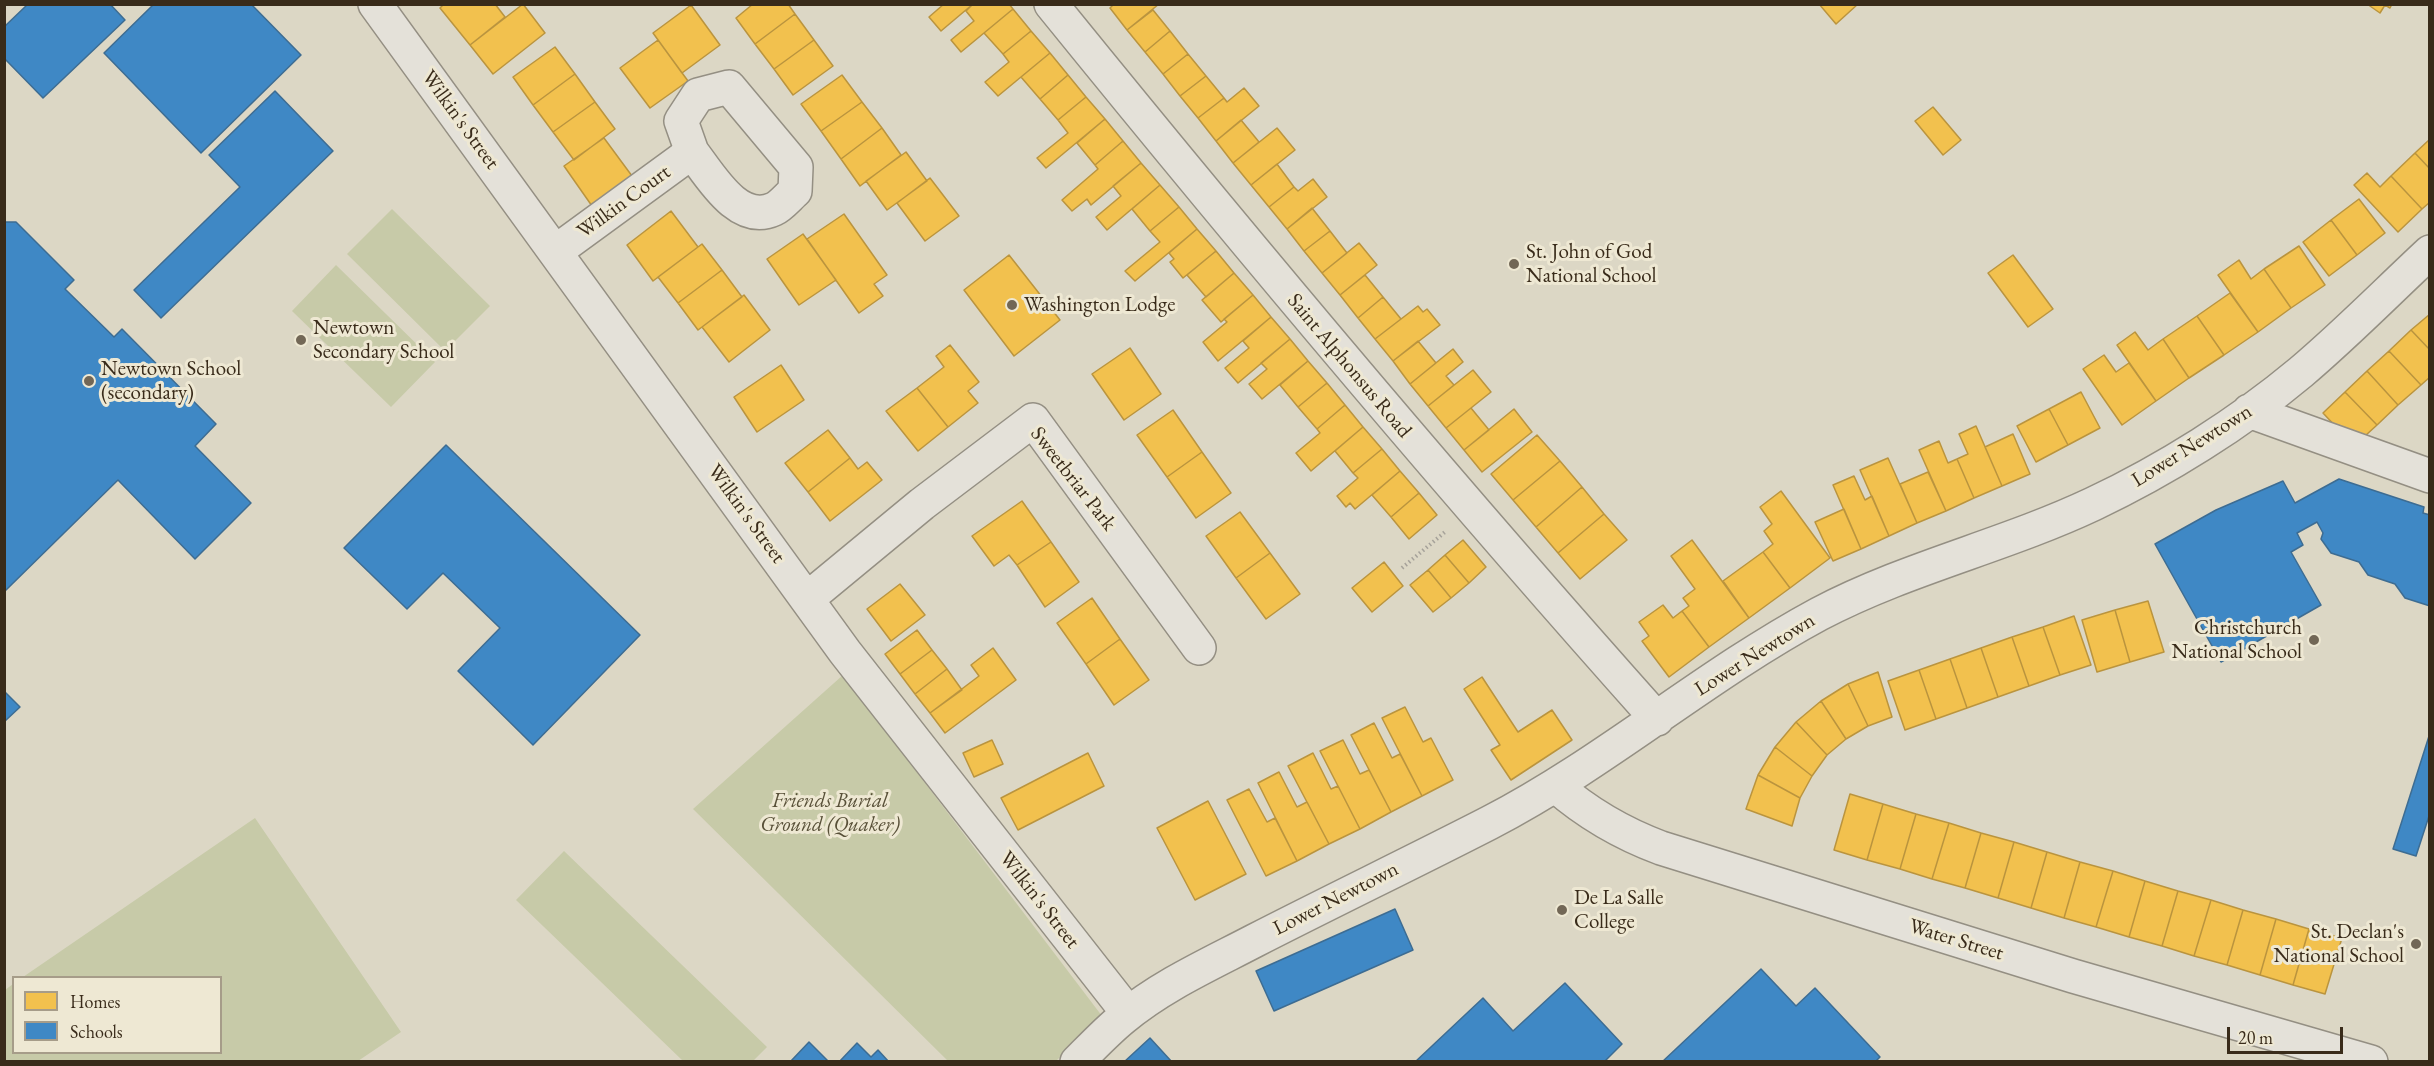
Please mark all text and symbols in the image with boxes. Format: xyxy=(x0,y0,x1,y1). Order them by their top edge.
street label: Wilkin's Street xyxy=(416,66,504,174)
street label: Wilkin Court xyxy=(572,160,676,244)
place label: St. John of God National School xyxy=(1526,239,1656,289)
marker: St. John of God National School xyxy=(1507,257,1521,271)
street label: Saint Alphonsus Road xyxy=(1281,289,1417,443)
place label: Washington Lodge xyxy=(1024,292,1175,318)
marker: Washington Lodge xyxy=(1005,298,1019,312)
place label: Newtown Secondary School xyxy=(313,315,454,365)
marker: Newtown Secondary School xyxy=(294,333,308,347)
place label: Newtown School (secondary) xyxy=(101,356,241,406)
marker: Newtown School (secondary) xyxy=(82,374,96,388)
street label: Lower Newtown xyxy=(2127,399,2257,493)
street label: Sweetbriar Park xyxy=(1025,422,1121,536)
street label: Wilkin's Street xyxy=(702,460,790,568)
street label: Lower Newtown xyxy=(1690,608,1820,702)
place label: Christchurch National School xyxy=(2172,615,2302,665)
marker: Christchurch National School xyxy=(2307,633,2321,647)
park label: Friends Burial Ground (Quaker) xyxy=(760,788,900,838)
street label: Wilkin's Street xyxy=(993,846,1085,954)
street label: Lower Newtown xyxy=(1269,857,1403,941)
place label: De La Salle College xyxy=(1574,885,1663,935)
marker: De La Salle College xyxy=(1555,903,1569,917)
street label: Water Street xyxy=(1906,914,2006,966)
place label: St. Declan's National School xyxy=(2274,919,2404,969)
marker: St. Declan's National School xyxy=(2409,937,2423,951)
legend xyxy=(12,976,222,1054)
text: Homes xyxy=(70,990,120,1013)
scale bar xyxy=(2230,1015,2346,1053)
text: Schools xyxy=(70,1020,123,1043)
text: 20 m xyxy=(2238,1026,2273,1049)

